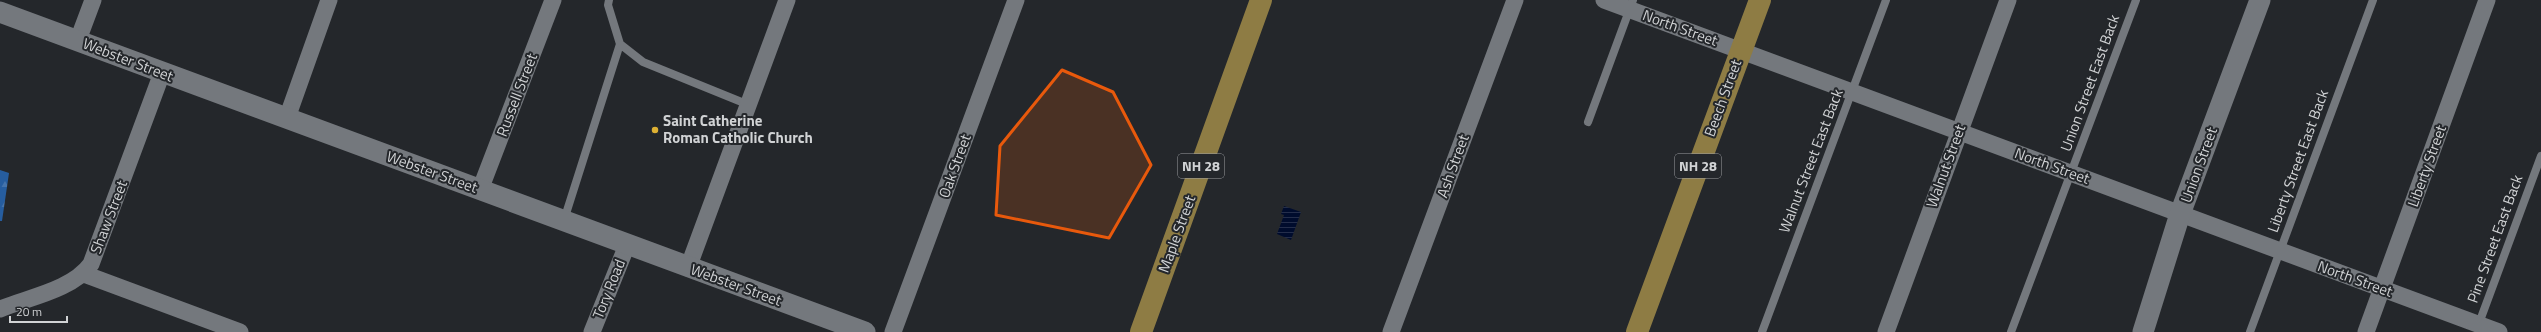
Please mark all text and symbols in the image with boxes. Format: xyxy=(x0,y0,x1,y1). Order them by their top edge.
street label: North Street xyxy=(1639,3,1722,52)
street label: Union Street East Back xyxy=(2054,11,2125,154)
street label: Webster Street xyxy=(80,32,178,88)
street label: Russell Street xyxy=(490,49,543,140)
street label: Beech Street xyxy=(1698,55,1747,140)
street label: Walnut Street East Back xyxy=(1772,86,1849,236)
street label: Liberty Street East Back xyxy=(2261,86,2334,236)
place label: Saint Catherine Roman Catholic Church xyxy=(663,109,813,149)
street label: Walnut Street xyxy=(1920,120,1972,211)
street label: Liberty Street xyxy=(2401,121,2452,210)
street label: Union Street xyxy=(2174,123,2223,206)
marker: Saint Catherine Roman Catholic Church xyxy=(650,125,660,135)
street label: Oak Street xyxy=(932,130,977,201)
street label: Ash Street xyxy=(1430,130,1475,201)
street label: North Street xyxy=(2011,141,2094,190)
street label: Webster Street xyxy=(383,144,482,199)
road number: NH 28 xyxy=(1178,154,1224,178)
road number: NH 28 xyxy=(1675,154,1721,178)
street label: Pine Street East Back xyxy=(2461,172,2528,306)
street label: Shaw Street xyxy=(84,176,133,257)
street label: Maple Street xyxy=(1152,191,1201,276)
street label: North Street xyxy=(2314,254,2397,303)
street label: Tory Road xyxy=(586,255,631,322)
street label: Webster Street xyxy=(687,257,786,312)
scale bar xyxy=(10,298,67,324)
text: 20 m xyxy=(16,302,42,321)

